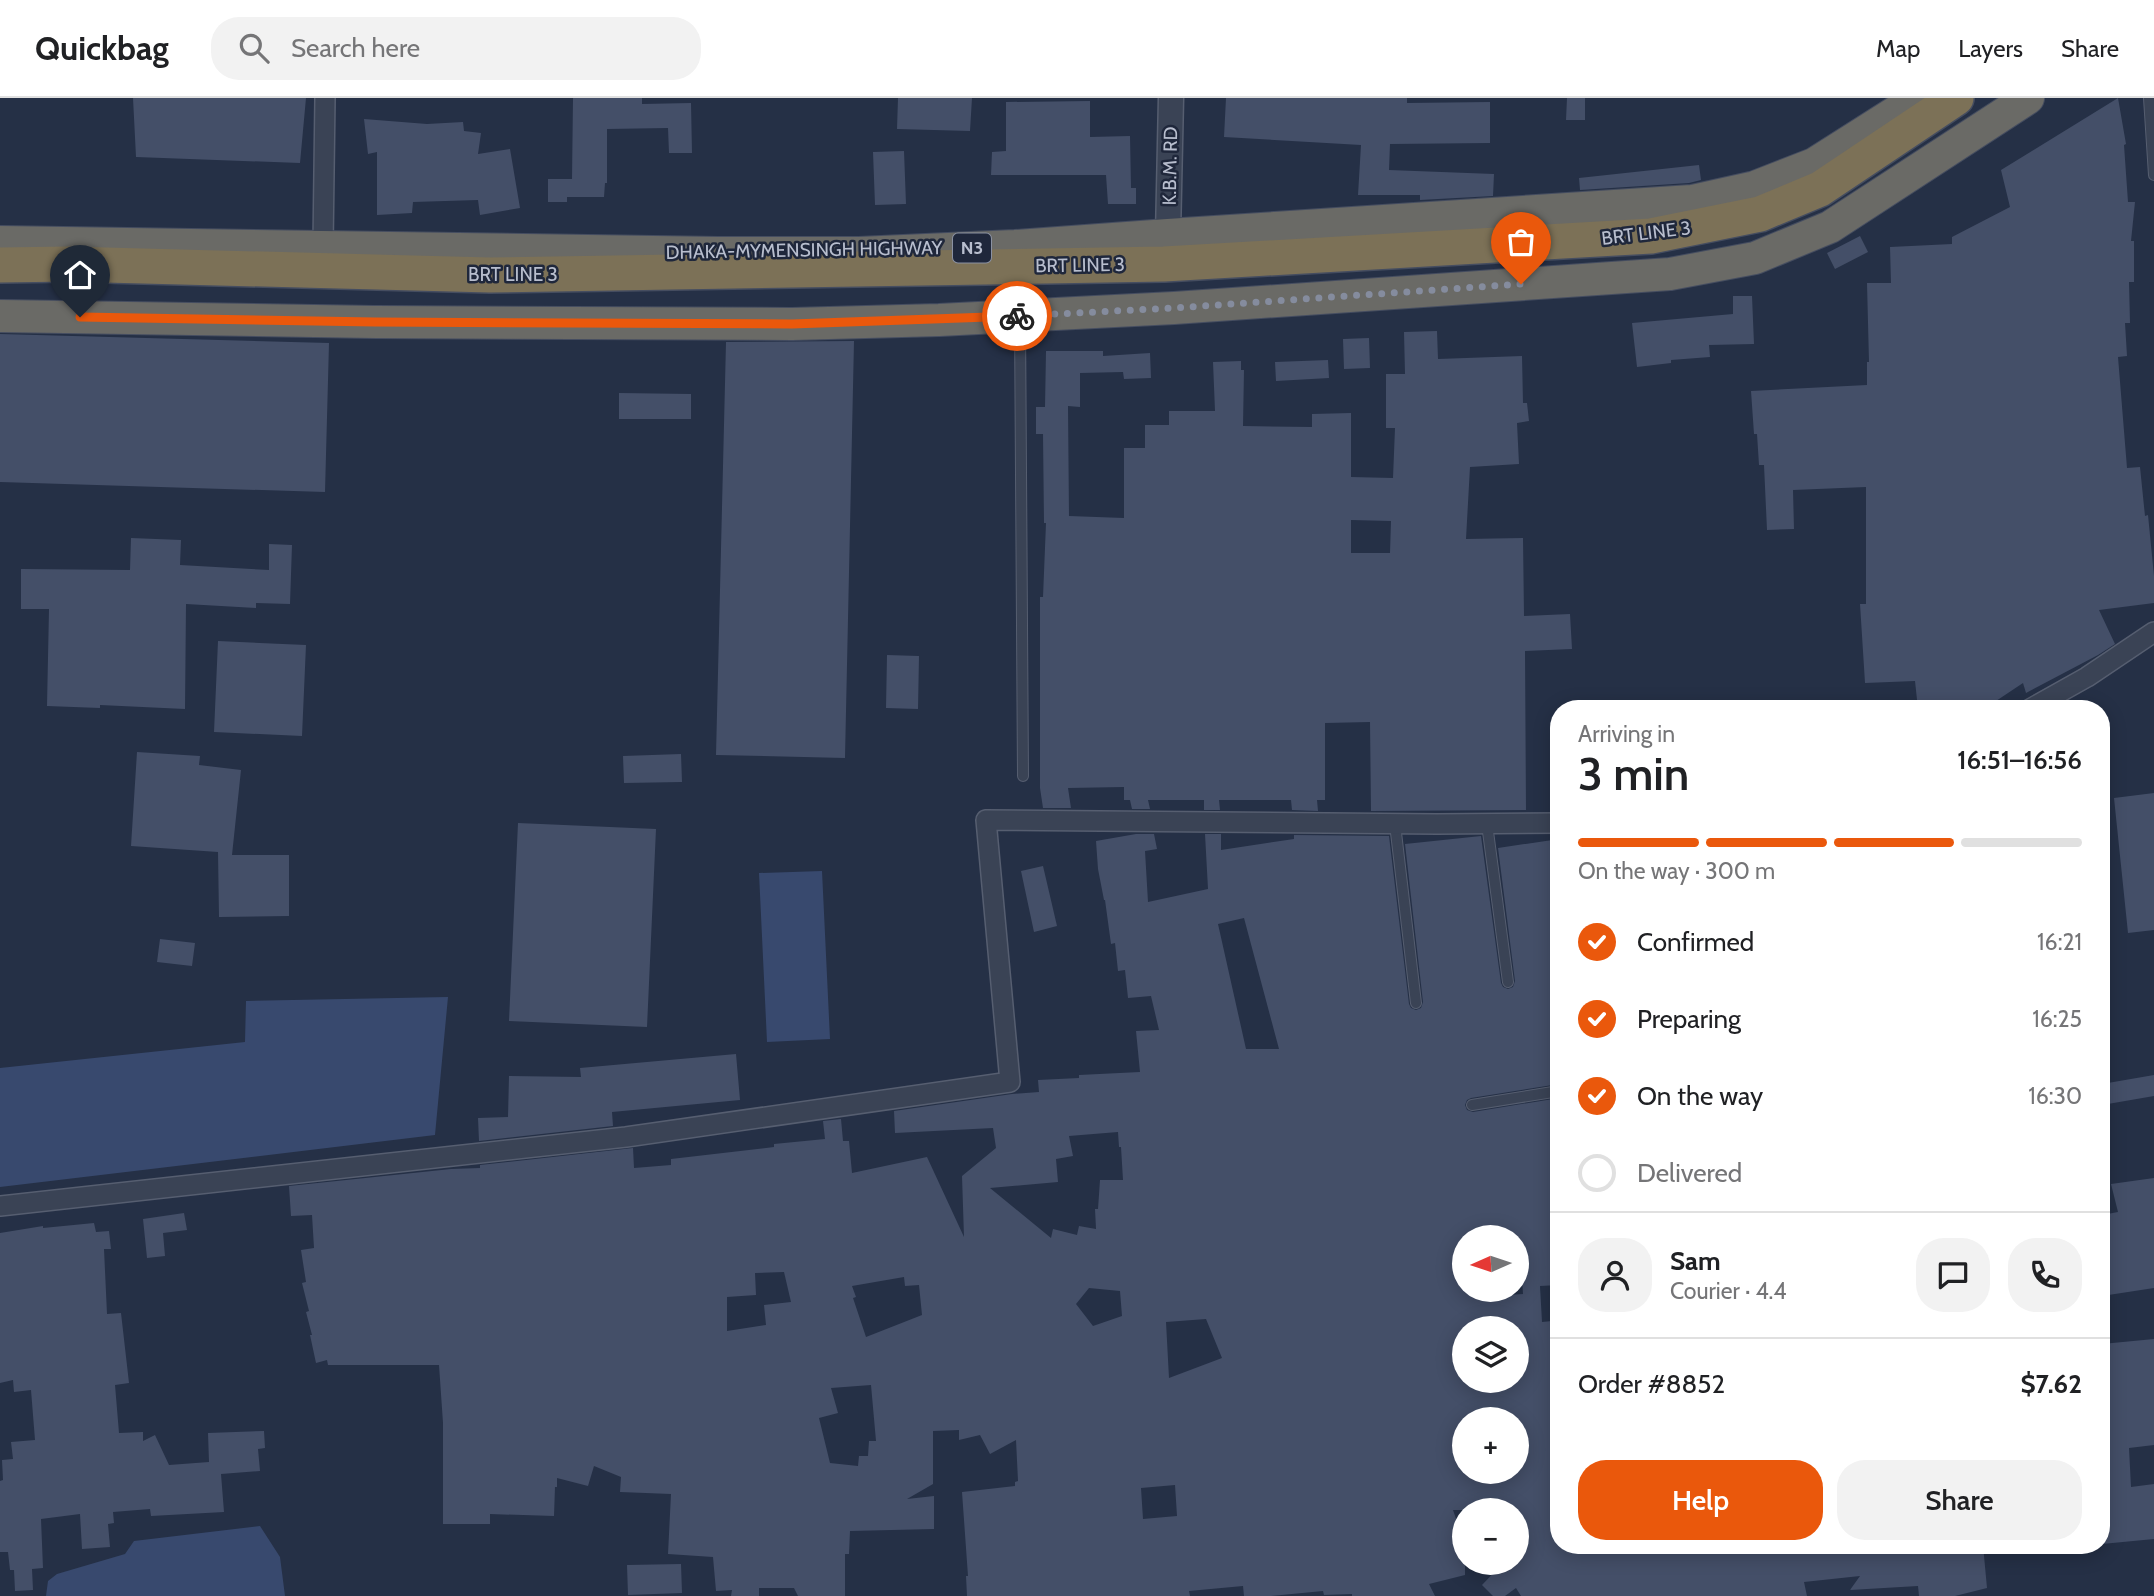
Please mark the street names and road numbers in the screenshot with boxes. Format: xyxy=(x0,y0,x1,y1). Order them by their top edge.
street label: K.B.M. RD xyxy=(1158,126,1182,206)
street label: BRT LINE 3 xyxy=(1600,216,1692,250)
road number: N3 xyxy=(953,233,991,262)
street label: DHAKA-MYMENSINGH HIGHWAY xyxy=(665,236,943,264)
street label: BRT LINE 3 xyxy=(1035,253,1125,277)
street label: BRT LINE 3 xyxy=(468,263,558,286)

